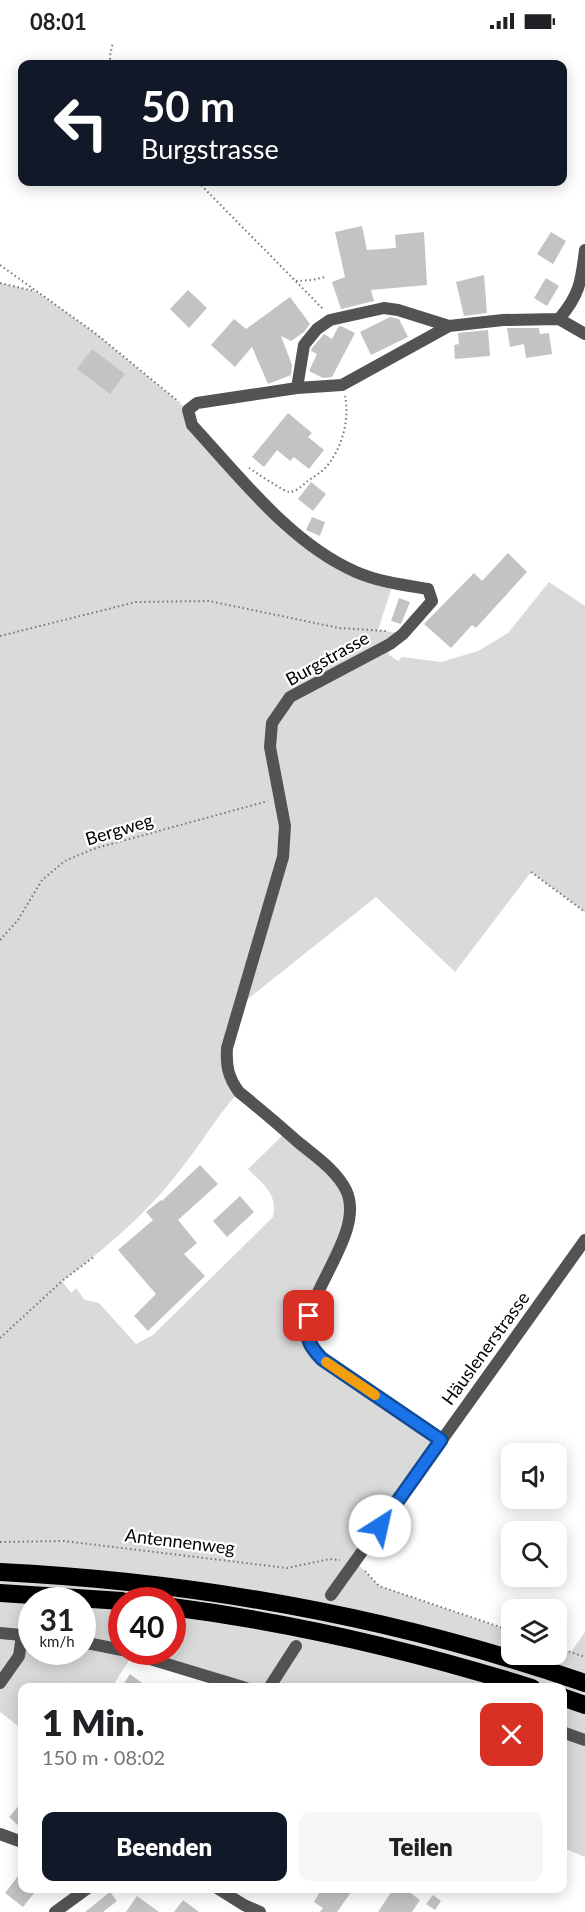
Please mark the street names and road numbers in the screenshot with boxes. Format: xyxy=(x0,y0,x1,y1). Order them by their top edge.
street label: Burgstrasse xyxy=(281,626,373,690)
street label: Bergweg xyxy=(83,808,155,850)
street label: Häuslenerstrasse xyxy=(436,1287,534,1409)
street label: Antennenweg xyxy=(124,1523,236,1559)

